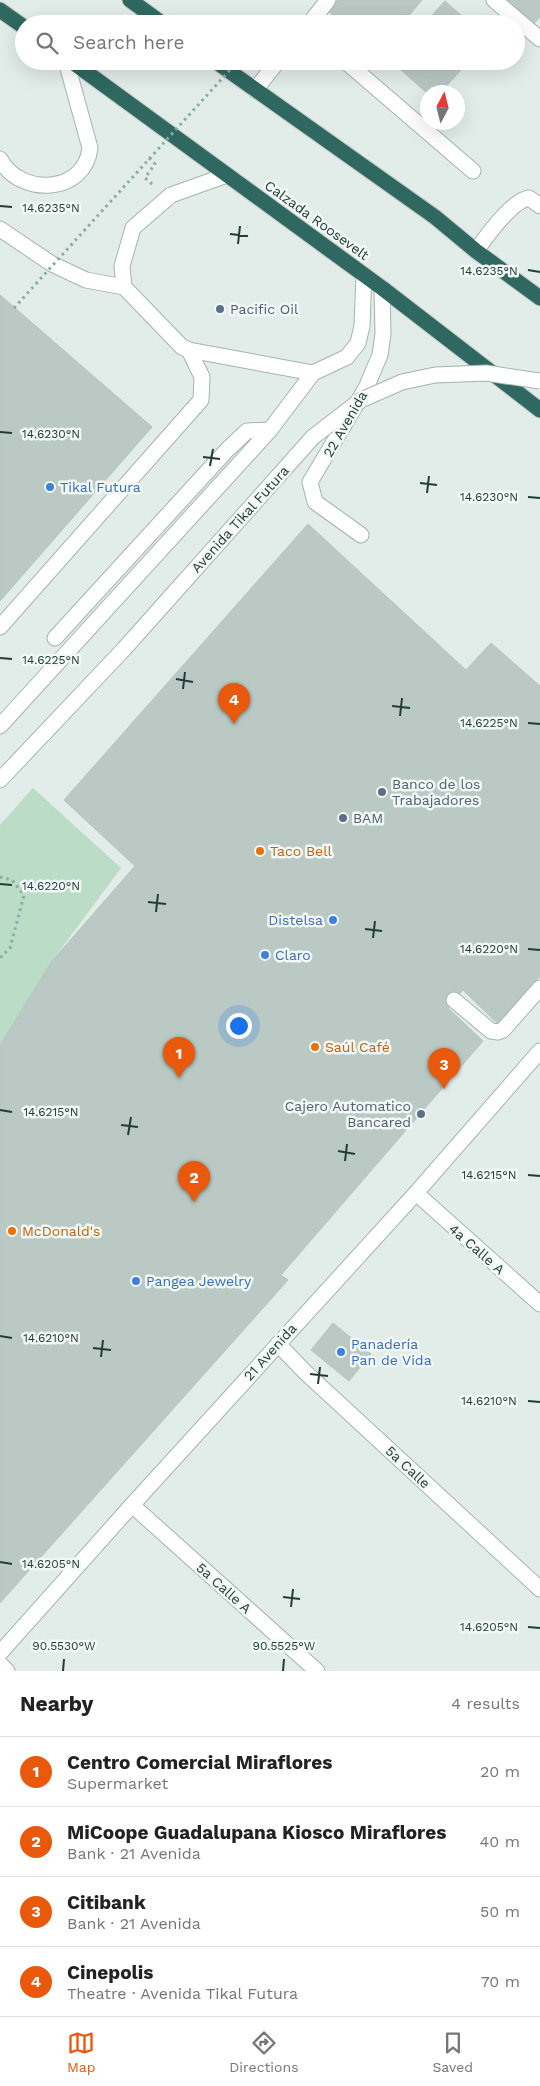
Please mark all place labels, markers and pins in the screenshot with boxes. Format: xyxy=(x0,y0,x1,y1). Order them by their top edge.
place label: Pacific Oil xyxy=(230,301,299,317)
marker: Pacific Oil xyxy=(214,303,226,315)
place label: Tikal Futura xyxy=(60,479,141,495)
marker: Tikal Futura xyxy=(44,481,56,493)
pin: 4 xyxy=(218,683,250,724)
place label: Banco de los Trabajadores xyxy=(392,776,480,808)
marker: Banco de los Trabajadores xyxy=(376,786,388,798)
place label: BAM xyxy=(353,810,383,826)
marker: BAM xyxy=(337,812,349,824)
place label: Taco Bell xyxy=(270,843,332,859)
marker: Taco Bell xyxy=(254,845,266,857)
place label: Distelsa xyxy=(268,912,323,928)
marker: Distelsa xyxy=(327,914,339,926)
place label: Claro xyxy=(275,947,311,963)
marker: Claro xyxy=(259,949,271,961)
pin: 1 xyxy=(163,1037,195,1078)
place label: Saúl Café xyxy=(325,1039,390,1055)
marker: Saúl Café xyxy=(309,1041,321,1053)
pin: 3 xyxy=(428,1048,460,1089)
place label: Cajero Automatico Bancared xyxy=(285,1098,411,1130)
marker: Cajero Automatico Bancared xyxy=(415,1108,427,1120)
pin: 2 xyxy=(178,1161,210,1202)
place label: McDonald's xyxy=(22,1223,100,1239)
marker: McDonald's xyxy=(6,1225,18,1237)
place label: Pangea Jewelry xyxy=(146,1273,252,1289)
marker: Pangea Jewelry xyxy=(130,1275,142,1287)
place label: Panadería Pan de Vida xyxy=(351,1336,432,1368)
marker: Panadería Pan de Vida xyxy=(335,1346,347,1358)

